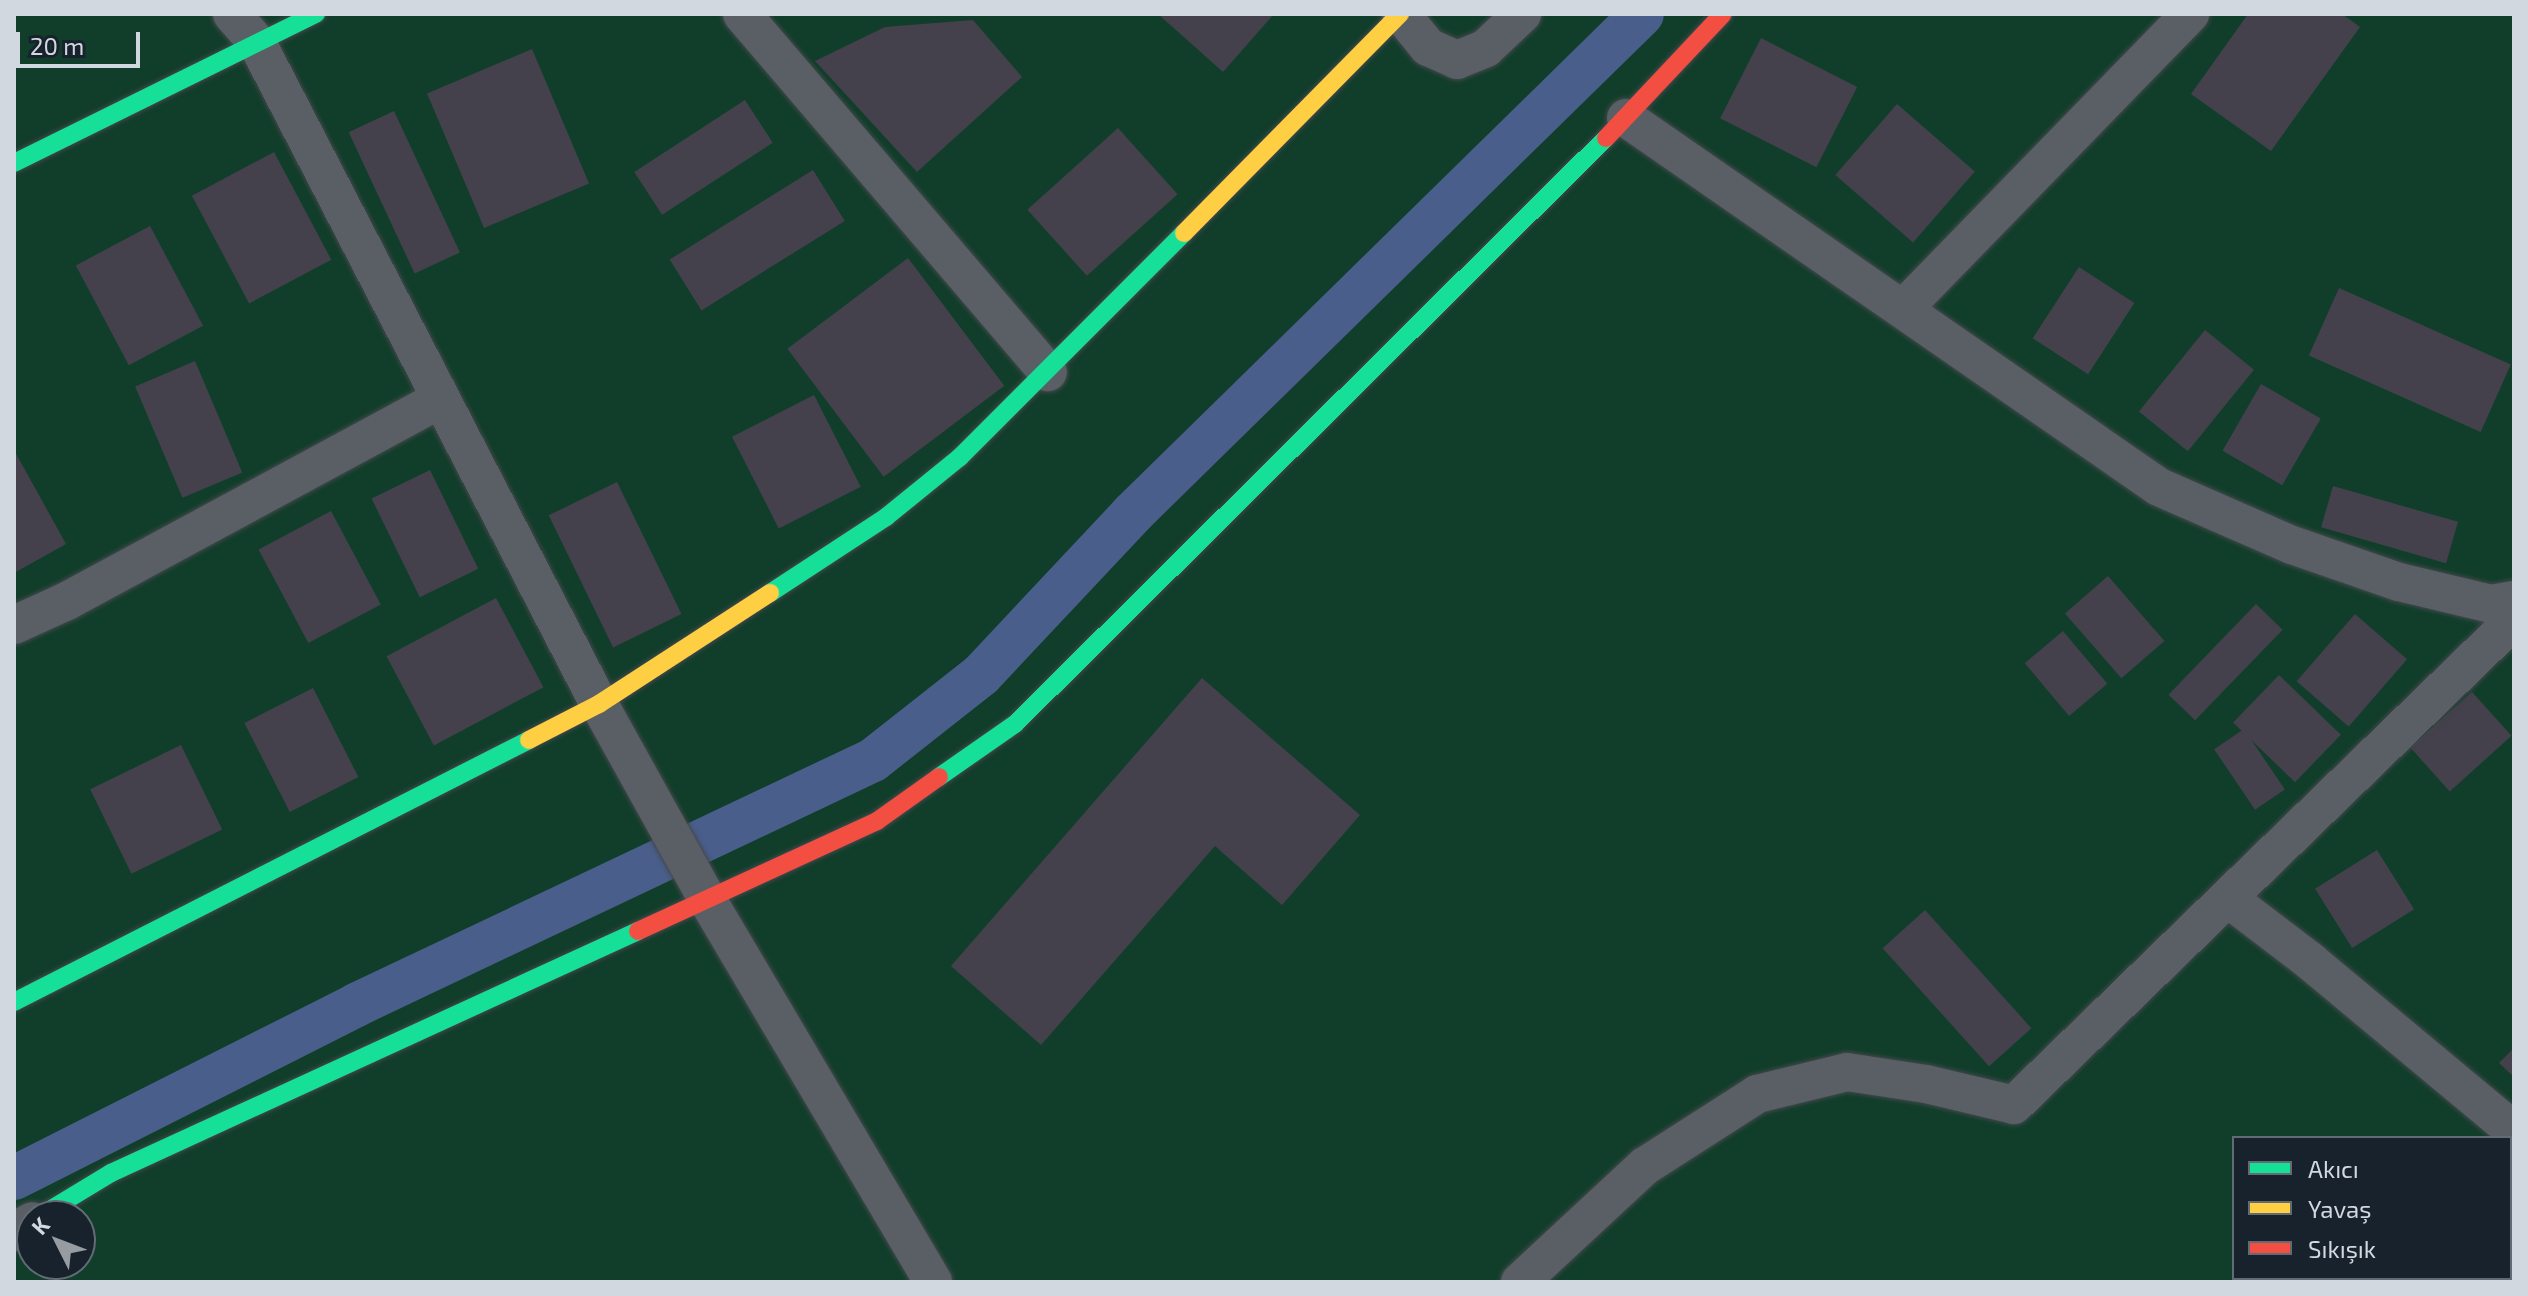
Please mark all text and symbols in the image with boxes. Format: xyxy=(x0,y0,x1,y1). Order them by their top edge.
scale bar xyxy=(20,16,144,66)
text: 20 m xyxy=(30,31,84,60)
legend xyxy=(2232,1136,2512,1280)
text: Akıcı xyxy=(2308,1154,2359,1183)
text: Yavaş xyxy=(2308,1194,2371,1223)
north arrow xyxy=(16,1200,96,1280)
text: K xyxy=(25,1211,54,1239)
text: Sıkışık xyxy=(2308,1234,2376,1263)

